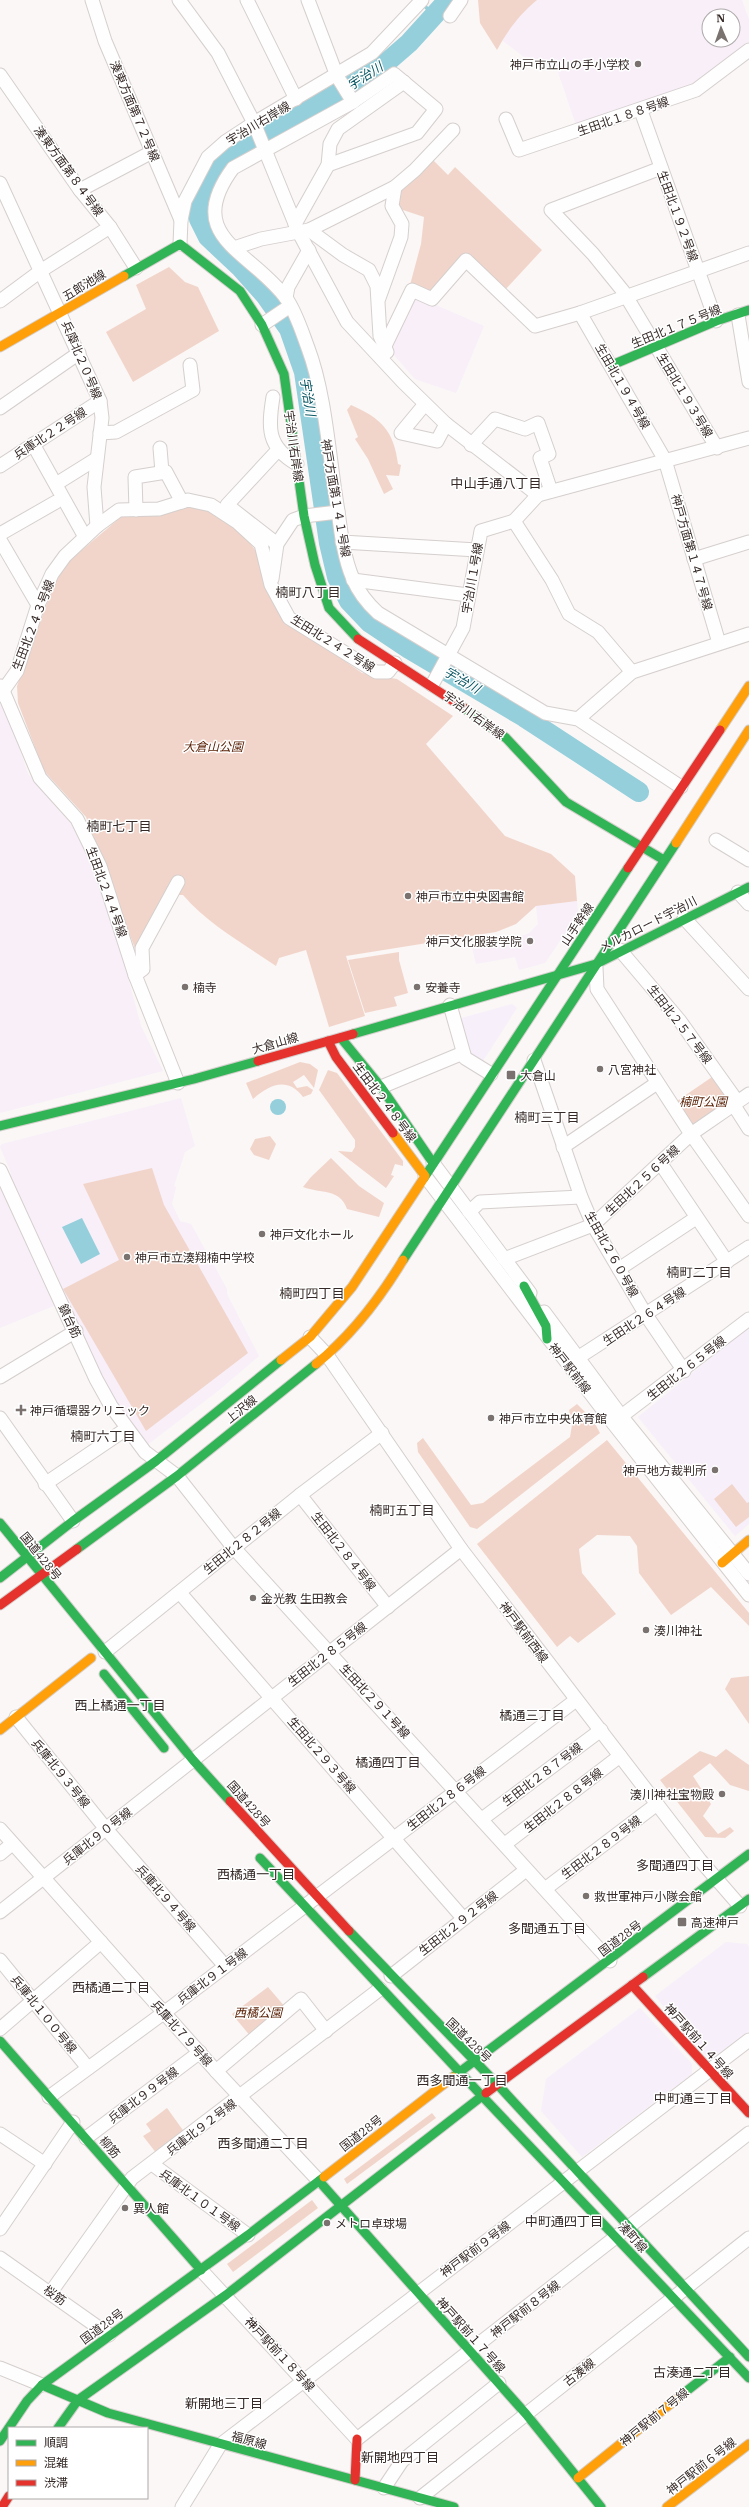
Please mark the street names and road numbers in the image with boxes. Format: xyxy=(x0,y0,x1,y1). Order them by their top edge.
street label: 湊東方面第７２号線 xyxy=(107,58,163,164)
street label: 生田北１８８号線 xyxy=(575,93,671,139)
street label: 宇治川右岸線 xyxy=(223,98,293,148)
street label: 湊東方面第８４号線 xyxy=(31,123,107,219)
street label: 生田北１９２号線 xyxy=(655,168,701,264)
street label: 五郎池線 xyxy=(60,266,108,304)
street label: 生田北１７５号線 xyxy=(629,301,723,351)
street label: 兵庫北２０号線 xyxy=(59,318,105,402)
street label: 生田北１９４号線 xyxy=(593,341,653,431)
street label: 生田北１９３号線 xyxy=(654,350,716,440)
street label: 兵庫北２２号線 xyxy=(11,404,89,462)
street label: 宇治川右岸線 xyxy=(282,409,306,483)
street label: 神戸方面第１４１号線 xyxy=(318,438,354,558)
street label: 神戸方面第１４７号線 xyxy=(668,492,716,612)
street label: 宇治川１号線 xyxy=(458,541,486,615)
street label: 生田北２４３号線 xyxy=(9,577,57,673)
street label: 生田北２４２号線 xyxy=(288,611,378,675)
street label: 宇治川右岸線 xyxy=(440,688,508,742)
street label: 生田北２４４号線 xyxy=(84,844,130,940)
street label: メルカロード宇治川 xyxy=(597,893,699,955)
street label: 山手幹線 xyxy=(557,900,597,948)
street label: 生田北２５７号線 xyxy=(645,982,715,1066)
street label: 大倉山線 xyxy=(250,1029,300,1057)
street label: 生田北２４８号線 xyxy=(350,1059,420,1145)
street label: 生田北２５６号線 xyxy=(602,1142,682,1218)
street label: 生田北２６０号線 xyxy=(582,1208,642,1300)
street label: 生田北２６４号線 xyxy=(600,1284,688,1348)
street label: 鎮台筋 xyxy=(56,1302,84,1340)
street label: 生田北２６５号線 xyxy=(644,1333,728,1403)
street label: 神戸駅前線 xyxy=(546,1340,594,1396)
street label: 上沢線 xyxy=(222,1392,260,1426)
street label: 生田北２８２号線 xyxy=(200,1505,284,1577)
street label: 生田北２８４号線 xyxy=(309,1509,379,1593)
street label: 国道428号 xyxy=(17,1529,65,1583)
street label: 神戸駅前西線 xyxy=(496,1599,552,1665)
street label: 生田北２８５号線 xyxy=(285,1619,369,1689)
street label: 生田北２９１号線 xyxy=(337,1661,413,1741)
street label: 生田北２９３号線 xyxy=(285,1714,359,1796)
street label: 兵庫北９３号線 xyxy=(29,1736,93,1810)
street label: 生田北２８７号線 xyxy=(499,1739,585,1809)
street label: 生田北２８６号線 xyxy=(404,1763,488,1833)
street label: 生田北２８８号線 xyxy=(521,1765,605,1835)
street label: 国道428号 xyxy=(224,1778,274,1830)
street label: 兵庫北９０号線 xyxy=(59,1804,135,1868)
street label: 生田北２８９号線 xyxy=(558,1812,644,1882)
street label: 兵庫北９４号線 xyxy=(133,1861,199,1935)
street label: 生田北２９２号線 xyxy=(416,1888,500,1958)
street label: 国道28号 xyxy=(595,1917,645,1959)
street label: 兵庫北９１号線 xyxy=(174,1945,250,2007)
street label: 兵庫北１００号線 xyxy=(8,1972,80,2056)
street label: 兵庫北７９号線 xyxy=(148,1997,216,2069)
street label: 神戸駅前１４号線 xyxy=(661,2000,737,2082)
street label: 国道428号 xyxy=(443,2015,495,2065)
street label: 兵庫北９９号線 xyxy=(105,2064,181,2126)
street label: 兵庫北９２号線 xyxy=(163,2096,239,2158)
street label: 国道28号 xyxy=(337,2112,385,2154)
street label: 柳筋 xyxy=(96,2133,124,2161)
street label: 兵庫北１０１号線 xyxy=(157,2166,243,2234)
street label: 神戸駅前９号線 xyxy=(437,2218,513,2280)
street label: 湊町線 xyxy=(615,2219,651,2255)
street label: 神戸駅前８号線 xyxy=(487,2277,563,2341)
street label: 桜筋 xyxy=(41,2282,69,2308)
street label: 神戸駅前１７号線 xyxy=(433,2294,509,2376)
street label: 国道28号 xyxy=(77,2305,127,2347)
street label: 神戸駅前１８号線 xyxy=(242,2314,318,2394)
street label: 古湊線 xyxy=(560,2355,598,2389)
street label: 神戸駅前７号線 xyxy=(617,2385,691,2449)
street label: 福原線 xyxy=(230,2428,268,2452)
street label: 神戸駅前６号線 xyxy=(663,2434,739,2498)

